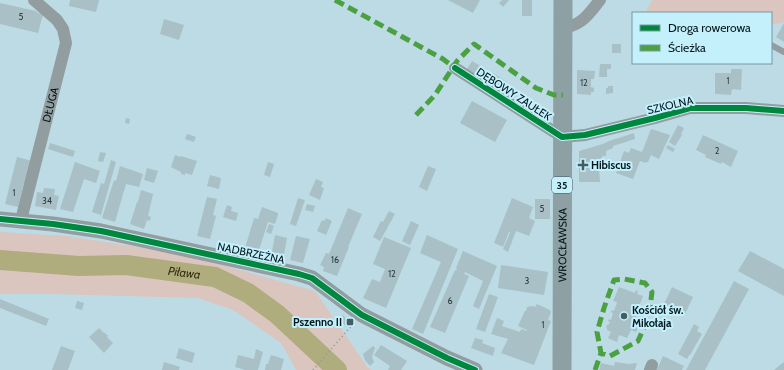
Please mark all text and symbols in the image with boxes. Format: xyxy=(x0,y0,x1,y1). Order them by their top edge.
house number: 5 xyxy=(19,11,24,22)
legend xyxy=(632,12,772,64)
text: Droga rowerowa xyxy=(668,20,751,35)
text: Ścieżka xyxy=(668,40,706,55)
street label: DĘBOWY ZAUŁEK xyxy=(474,65,555,124)
house number: 1 xyxy=(727,75,730,86)
house number: 12 xyxy=(580,77,588,88)
street label: DŁUGA xyxy=(39,85,62,124)
street label: SZKOLNA xyxy=(646,93,695,117)
house number: 2 xyxy=(715,145,720,156)
place label: Hibiscus xyxy=(591,158,631,172)
marker: Hibiscus xyxy=(578,160,588,170)
road number: 35 xyxy=(552,177,572,193)
house number: 1 xyxy=(13,187,16,198)
house number: 34 xyxy=(42,195,52,206)
house number: 5 xyxy=(540,203,545,214)
street label: WROCŁAWSKA xyxy=(555,208,569,282)
street label: NADBRZEŻNA xyxy=(216,239,286,267)
house number: 16 xyxy=(331,254,339,265)
water label: Piława xyxy=(167,263,201,282)
house number: 12 xyxy=(388,268,396,279)
house number: 3 xyxy=(525,275,530,286)
house number: 6 xyxy=(447,295,453,306)
place label: Kościół św. Mikołaja xyxy=(632,303,684,330)
marker: Kościół św. Mikołaja xyxy=(619,311,629,321)
place label: Pszenno II xyxy=(293,315,342,329)
marker: Pszenno II xyxy=(345,317,355,327)
house number: 1 xyxy=(542,319,545,330)

